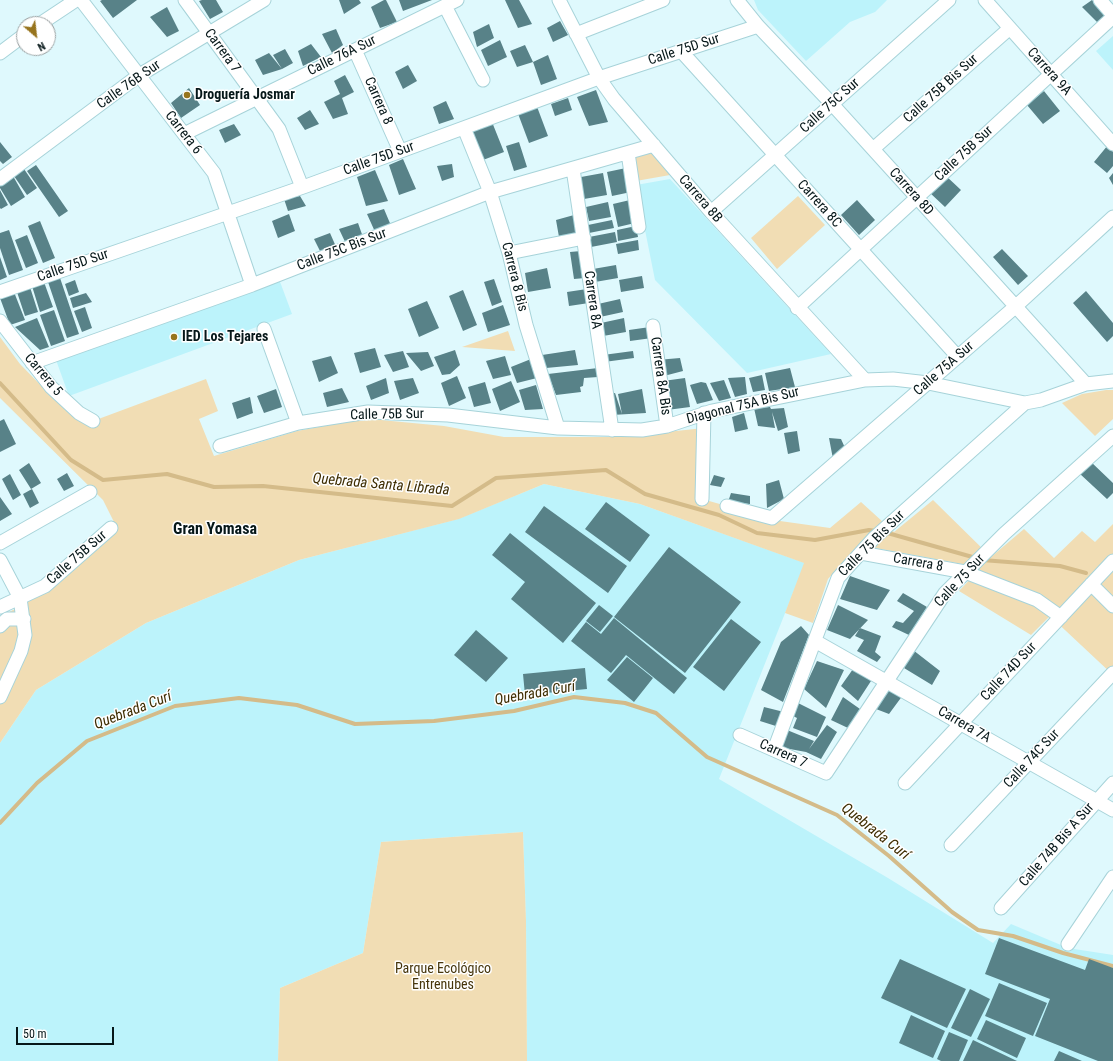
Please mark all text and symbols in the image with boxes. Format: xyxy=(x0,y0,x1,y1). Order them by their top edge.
north arrow xyxy=(16,16,56,56)
street label: Carrera 7 xyxy=(200,26,244,76)
street label: Calle 75D Sur xyxy=(646,31,722,69)
street label: Calle 76A Sur xyxy=(305,32,379,80)
text: N xyxy=(35,39,47,53)
street label: Carrera 9A xyxy=(1023,45,1075,99)
street label: Calle 75B Bis Sur xyxy=(900,51,982,127)
street label: Calle 76B Sur xyxy=(94,57,164,113)
street label: Carrera 8 xyxy=(360,75,396,127)
street label: Calle 75C Sur xyxy=(797,75,863,137)
place label: Droguería Josmar xyxy=(195,87,295,103)
marker: Droguería Josmar xyxy=(182,90,192,100)
street label: Carrera 6 xyxy=(161,108,205,158)
street label: Calle 75B Sur xyxy=(931,123,997,185)
street label: Calle 75D Sur xyxy=(341,138,417,180)
street label: Carrera 8D xyxy=(885,165,937,219)
street label: Carrera 8B xyxy=(675,172,725,226)
street label: Carrera 8C xyxy=(793,177,845,231)
street label: Calle 75C Bis Sur xyxy=(295,225,389,275)
street label: Carrera 8 Bis xyxy=(497,241,531,313)
street label: Calle 75D Sur xyxy=(35,246,111,286)
street label: Carrera 8A xyxy=(580,270,604,330)
place label: IED Los Tejares xyxy=(182,329,268,345)
marker: IED Los Tejares xyxy=(169,332,179,342)
street label: Carrera 8A Bis xyxy=(646,336,674,416)
street label: Calle 75A Sur xyxy=(910,338,978,400)
street label: Carrera 5 xyxy=(20,350,66,400)
street label: Diagonal 75A Bis Sur xyxy=(685,384,801,428)
street label: Calle 75B Sur xyxy=(350,406,424,424)
water label: Quebrada Santa Librada xyxy=(312,470,450,500)
street label: Calle 75 Bis Sur xyxy=(835,507,909,581)
district label: Gran Yomasa xyxy=(173,520,257,540)
street label: Calle 75B Sur xyxy=(44,527,110,589)
street label: Carrera 8 xyxy=(892,550,944,576)
street label: Calle 75 Sur xyxy=(931,551,989,611)
street label: Calle 74D Sur xyxy=(978,639,1040,705)
water label: Quebrada Curí xyxy=(493,678,577,710)
water label: Quebrada Curí xyxy=(92,688,174,734)
street label: Carrera 7A xyxy=(934,703,994,747)
street label: Calle 74C Sur xyxy=(1001,726,1063,792)
street label: Carrera 7 xyxy=(757,736,809,772)
water label: Quebrada Curí xyxy=(837,800,913,864)
street label: Calle 74B Bis A Sur xyxy=(1016,800,1098,890)
park label: Parque Ecológico Entrenubes xyxy=(395,961,491,994)
scale bar xyxy=(18,1019,116,1045)
text: 50 m xyxy=(23,1027,47,1041)

